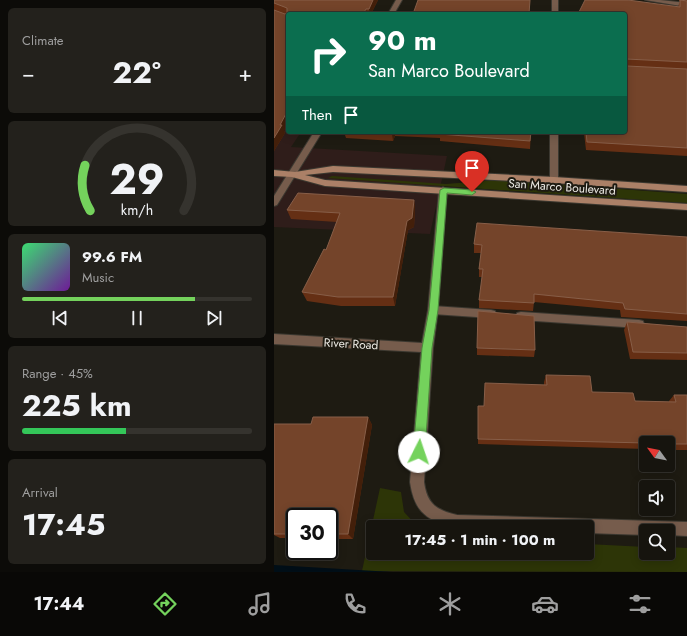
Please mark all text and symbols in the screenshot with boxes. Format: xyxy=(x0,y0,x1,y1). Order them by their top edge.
text: 90 m xyxy=(368,20,437,61)
icon: right xyxy=(302,28,354,80)
text: Climate xyxy=(22,31,63,50)
text: 22° xyxy=(113,51,161,94)
text: − xyxy=(22,57,35,89)
text: + xyxy=(238,57,252,89)
text: San Marco Boulevard xyxy=(368,58,530,84)
text: Then xyxy=(302,104,332,126)
icon: arrive xyxy=(340,104,362,126)
text: 29 xyxy=(109,149,165,210)
pin xyxy=(455,151,489,192)
icon: arrive xyxy=(461,157,483,179)
street label: San Marco Boulevard xyxy=(508,174,616,200)
text: km/h xyxy=(121,200,153,220)
text: 99.6 FM xyxy=(82,246,142,268)
text: Music xyxy=(82,268,114,287)
icon: previous xyxy=(49,307,71,329)
icon: pause xyxy=(126,307,148,329)
icon: next xyxy=(203,307,225,329)
street label: River Road xyxy=(323,334,379,354)
text: Range · 45% xyxy=(22,364,93,383)
text: 225 km xyxy=(22,384,132,427)
position arrow xyxy=(398,431,440,473)
north arrow xyxy=(639,436,675,472)
map controls xyxy=(639,436,675,560)
button: sound xyxy=(639,480,675,516)
text: Arrival xyxy=(22,483,58,502)
text: 17:45 xyxy=(22,503,105,546)
speed limit sign: 30 xyxy=(286,508,338,560)
button: search xyxy=(639,524,675,560)
text: 17:45 · 1 min · 100 m xyxy=(405,529,555,551)
icon: directions xyxy=(151,590,179,618)
icon: music xyxy=(246,590,274,618)
icon: phone xyxy=(341,590,369,618)
icon: climate xyxy=(436,590,464,618)
icon: car xyxy=(531,590,559,618)
icon: filters xyxy=(626,590,654,618)
text: 17:44 xyxy=(33,591,84,617)

